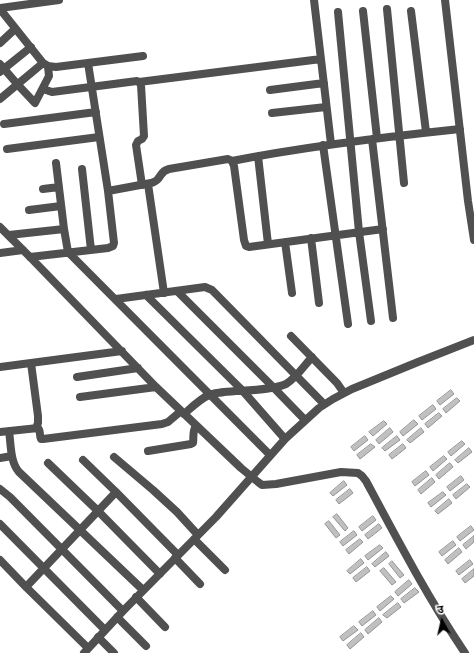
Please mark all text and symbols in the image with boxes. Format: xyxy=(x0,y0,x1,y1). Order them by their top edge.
north arrow xyxy=(422,601,462,641)
text: उ xyxy=(436,602,444,616)

